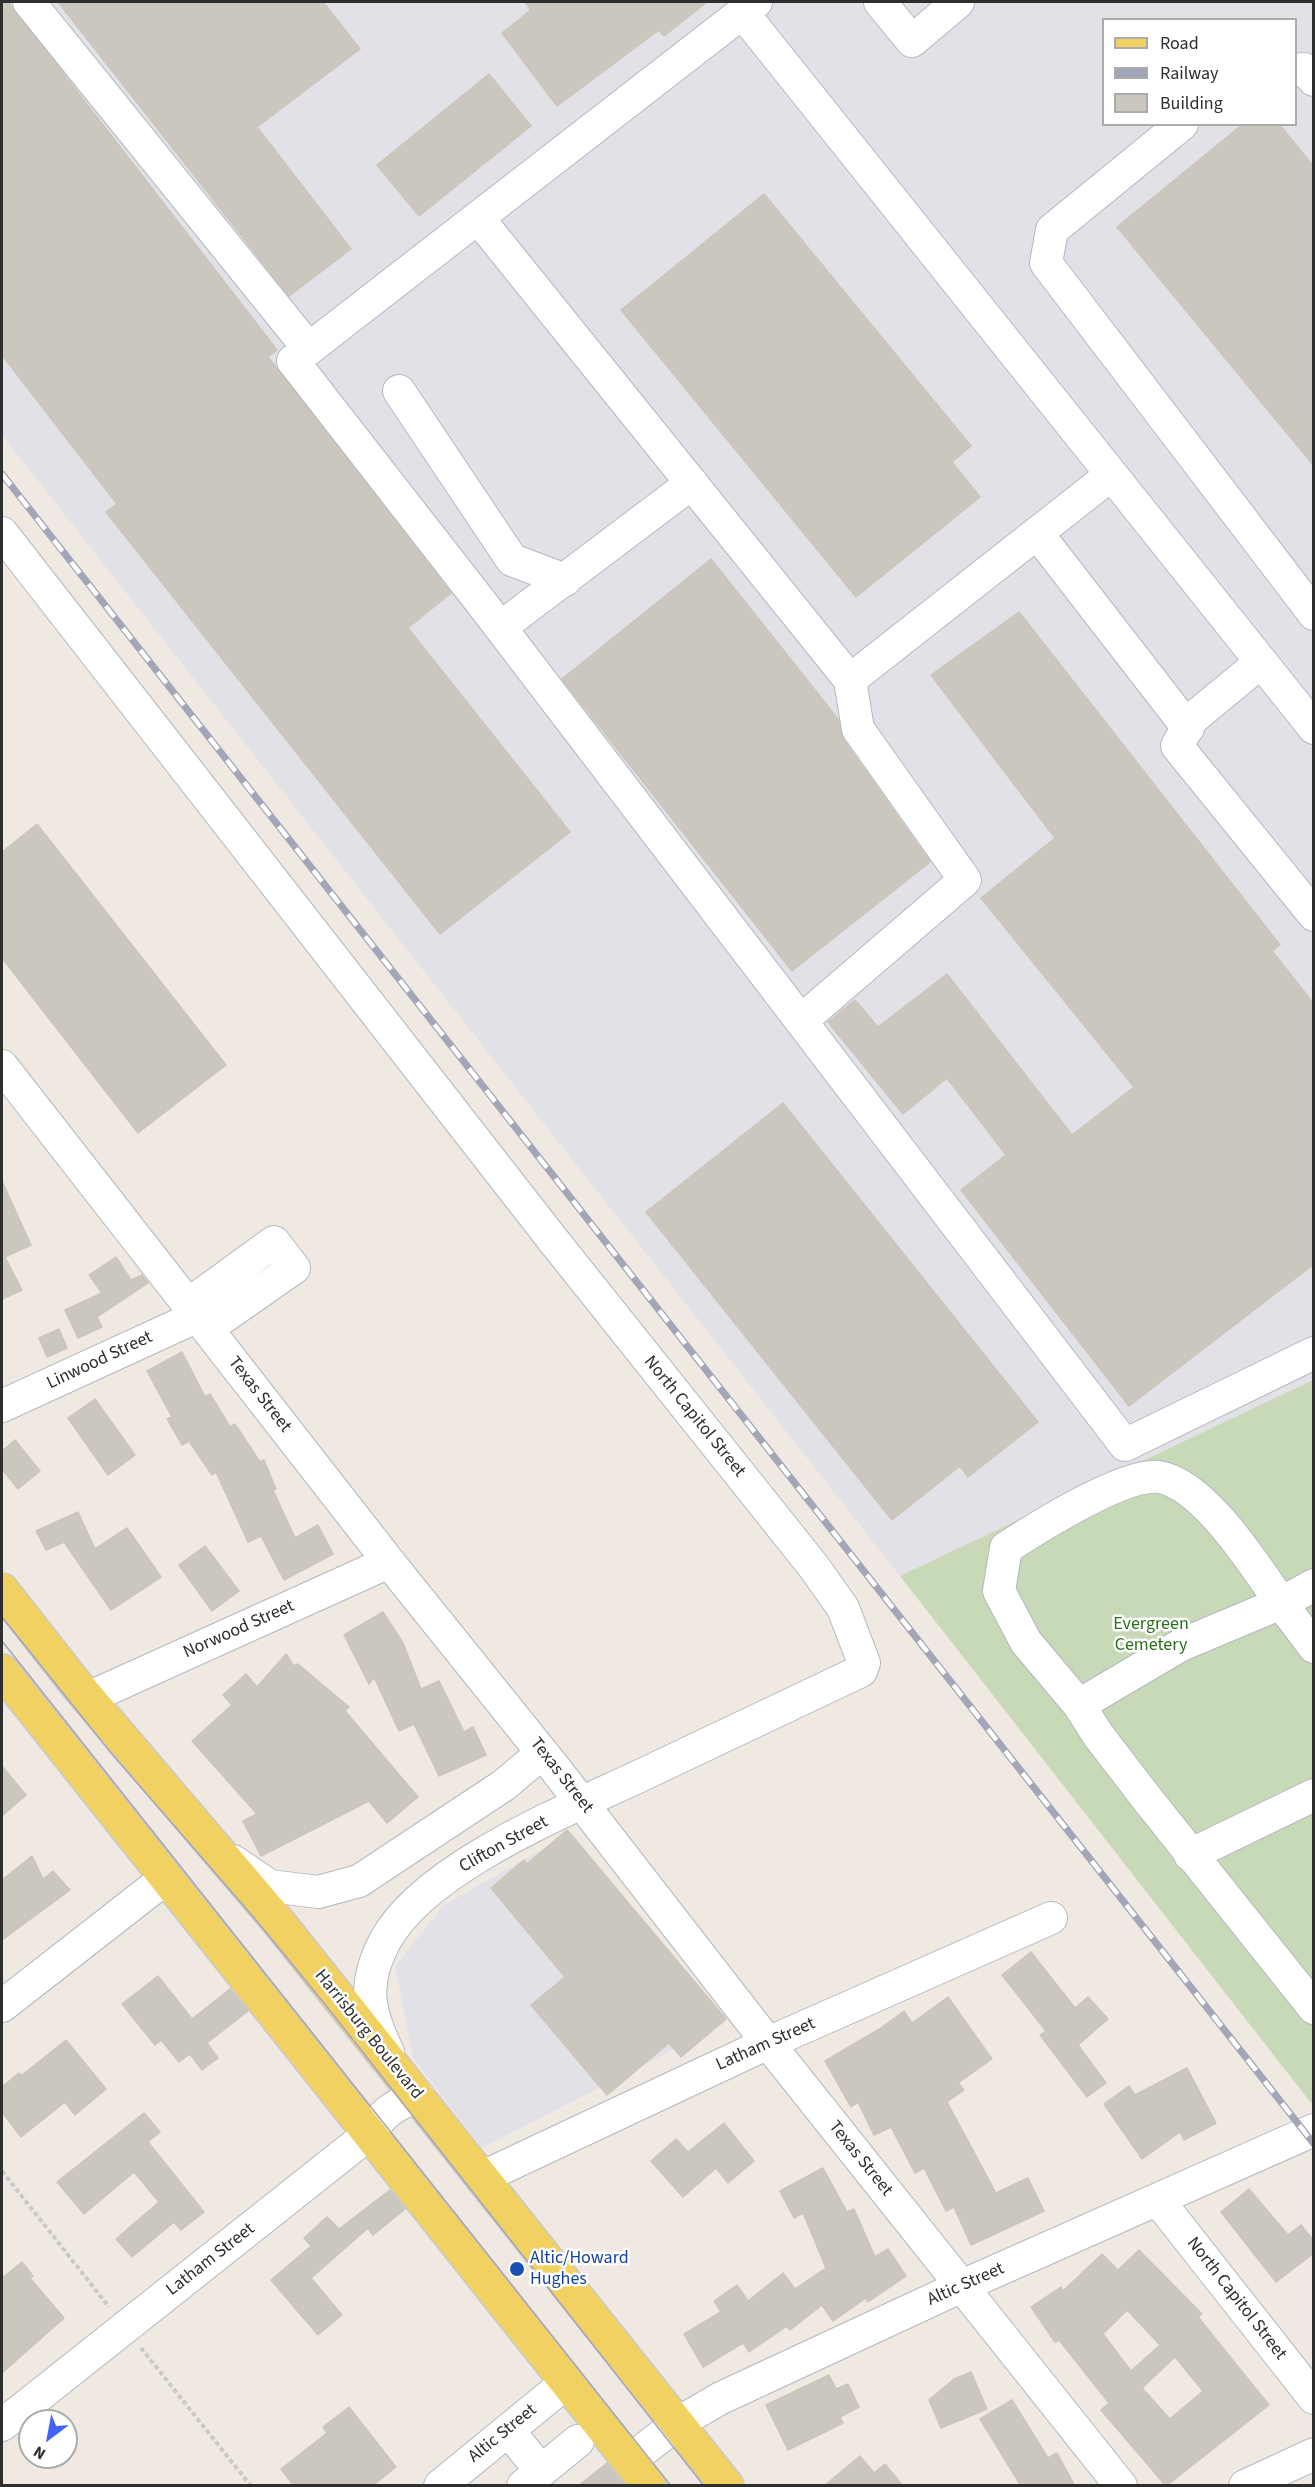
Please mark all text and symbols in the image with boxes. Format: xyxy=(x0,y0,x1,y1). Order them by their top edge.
legend xyxy=(1102,18,1297,126)
text: Road xyxy=(1160,31,1199,56)
text: Railway xyxy=(1160,61,1219,86)
text: Building xyxy=(1160,91,1223,116)
street label: Linwood Street xyxy=(44,1327,156,1395)
street label: North Capitol Street xyxy=(638,1352,750,1482)
street label: Texas Street xyxy=(223,1353,295,1437)
street label: Norwood Street xyxy=(180,1596,298,1664)
park label: Evergreen Cemetery xyxy=(1113,1614,1189,1656)
street label: Texas Street xyxy=(525,1734,597,1818)
street label: Clifton Street xyxy=(456,1812,552,1878)
street label: Harrisburg Boulevard xyxy=(309,1966,427,2104)
street label: Latham Street xyxy=(713,2014,819,2076)
street label: Texas Street xyxy=(823,2117,897,2201)
street label: Latham Street xyxy=(163,2219,259,2301)
street label: North Capitol Street xyxy=(1181,2233,1291,2365)
place label: Altic/Howard Hughes xyxy=(530,2248,629,2290)
street label: Altic Street xyxy=(924,2259,1008,2311)
marker: Altic/Howard Hughes xyxy=(508,2260,526,2278)
street label: Altic Street xyxy=(464,2400,542,2468)
north arrow xyxy=(18,2409,78,2469)
text: N xyxy=(29,2440,50,2465)

